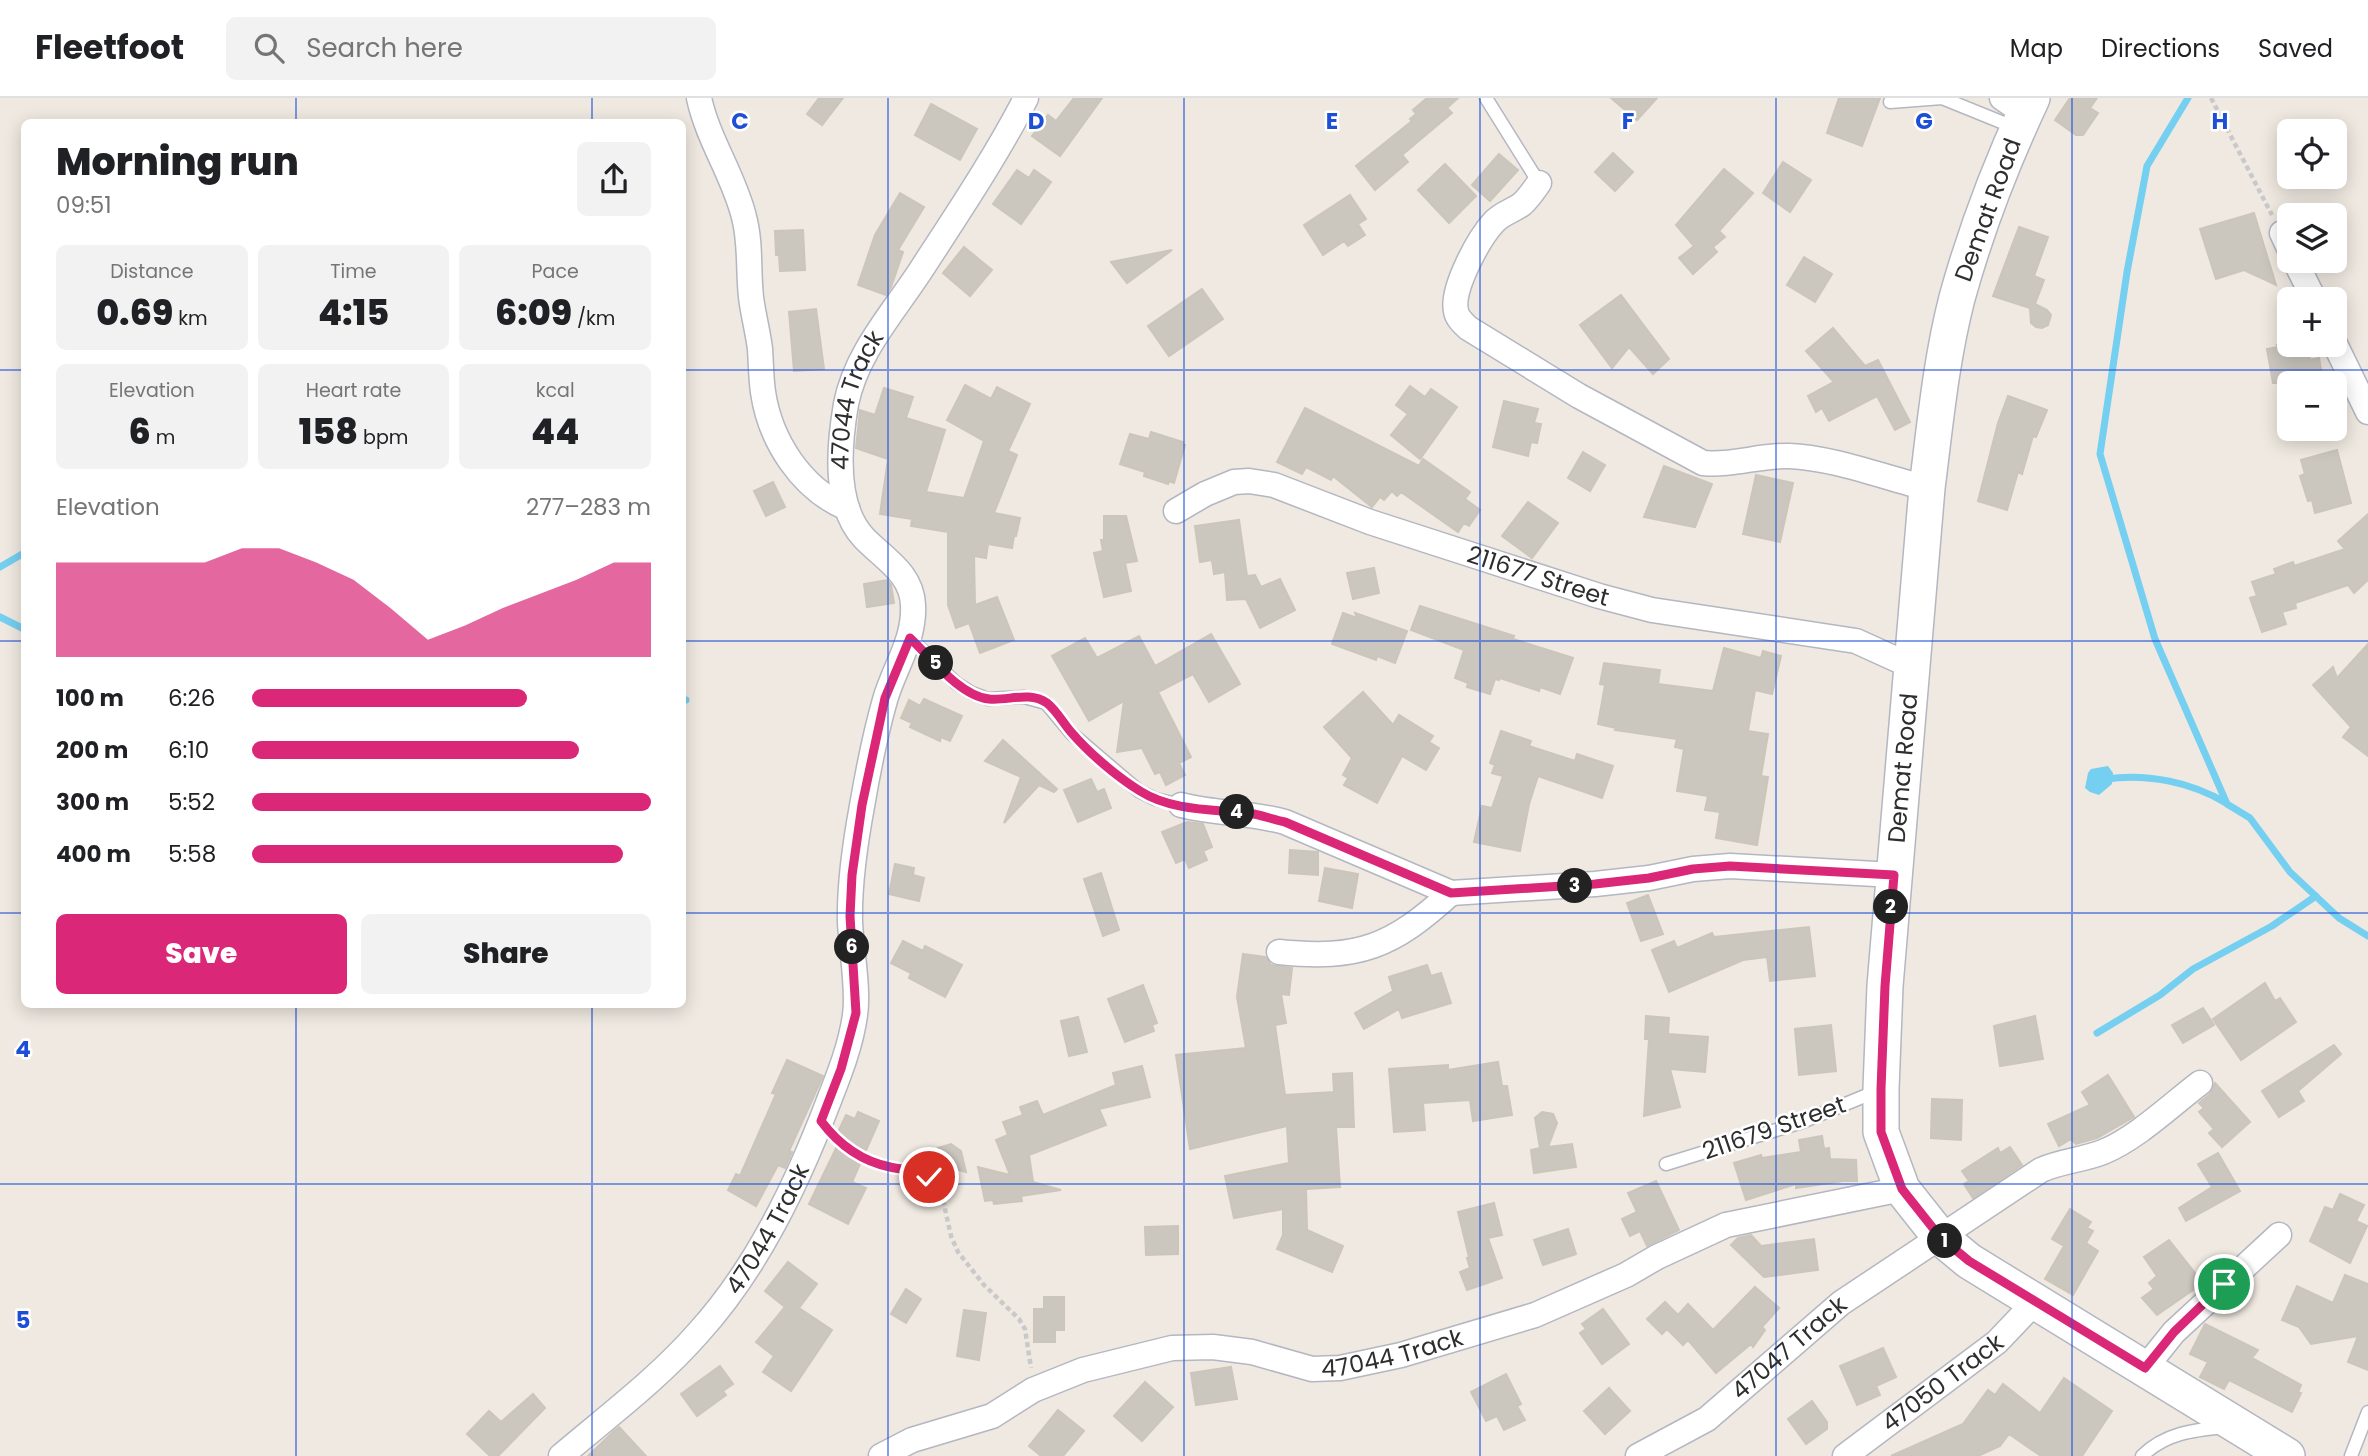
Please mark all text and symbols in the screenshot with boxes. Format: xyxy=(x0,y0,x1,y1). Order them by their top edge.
search box xyxy=(226,17,716,80)
text: Fleetfoot xyxy=(35,24,184,71)
icon: search xyxy=(250,29,288,67)
text: Search here xyxy=(306,30,463,66)
text: Map xyxy=(2010,32,2063,65)
text: Directions xyxy=(2101,32,2220,65)
text: Saved xyxy=(2258,32,2333,65)
text: C xyxy=(731,105,749,137)
text: D xyxy=(1028,105,1044,137)
text: E xyxy=(1326,105,1338,137)
text: F xyxy=(1622,105,1634,137)
text: G xyxy=(1915,105,1933,137)
text: H xyxy=(2212,105,2228,137)
map controls xyxy=(2277,119,2347,441)
button: locate xyxy=(2277,119,2347,189)
street label: Demat Road xyxy=(1946,134,2029,286)
text: Morning run xyxy=(56,135,299,188)
button: share xyxy=(577,142,651,216)
text: 09:51 xyxy=(56,189,112,221)
button: layers xyxy=(2277,203,2347,273)
text: Distance xyxy=(110,258,193,285)
text: Time xyxy=(330,258,377,285)
text: Pace xyxy=(532,258,579,285)
button: + xyxy=(2277,287,2347,357)
text: 0.69 xyxy=(96,288,173,337)
text: 4:15 xyxy=(318,288,389,337)
text: 6:09 xyxy=(495,288,572,337)
text: km xyxy=(173,305,208,332)
text: /km xyxy=(572,305,615,332)
street label: 47044 Track xyxy=(823,323,891,470)
button: − xyxy=(2277,371,2347,441)
text: Elevation xyxy=(109,377,195,404)
text: Heart rate xyxy=(306,377,401,404)
text: kcal xyxy=(536,377,575,404)
text: 6 xyxy=(128,407,151,456)
text: 158 xyxy=(299,407,358,456)
text: 44 xyxy=(531,407,579,456)
text: m xyxy=(151,424,175,451)
text: bpm xyxy=(358,424,408,451)
text: Elevation xyxy=(56,491,160,523)
text: 277–283 m xyxy=(526,491,651,523)
street label: 211677 Street xyxy=(1463,538,1613,614)
pin: 5 xyxy=(918,646,954,680)
text: 5 xyxy=(929,649,942,676)
text: 100 m xyxy=(56,682,124,714)
text: 6:26 xyxy=(168,682,215,714)
street label: Demat Road xyxy=(1880,692,1925,844)
text: 200 m xyxy=(56,734,128,766)
text: 6:10 xyxy=(168,734,209,766)
text: 300 m xyxy=(56,786,129,818)
text: 5:52 xyxy=(168,786,215,818)
pin: 4 xyxy=(1220,794,1254,830)
text: 4 xyxy=(1230,798,1243,825)
text: 400 m xyxy=(56,838,131,870)
text: 5:58 xyxy=(168,838,216,870)
pin: 3 xyxy=(1558,868,1592,904)
text: 3 xyxy=(1569,872,1580,899)
pin: 2 xyxy=(1874,890,1909,924)
text: 2 xyxy=(1885,893,1896,920)
button: Save xyxy=(56,914,347,994)
button: Share xyxy=(361,914,651,994)
pin: 6 xyxy=(834,930,870,964)
text: 6 xyxy=(845,933,858,960)
text: 4 xyxy=(15,1033,31,1065)
street label: 211679 Street xyxy=(1698,1088,1850,1167)
pin xyxy=(899,1147,959,1207)
street label: 47044 Track xyxy=(718,1158,817,1301)
icon: check xyxy=(910,1158,948,1196)
pin: 1 xyxy=(1927,1224,1962,1258)
text: 1 xyxy=(1941,1227,1948,1254)
pin xyxy=(2194,1254,2254,1314)
icon: arrive xyxy=(2205,1265,2243,1303)
street label: 47047 Track xyxy=(1724,1288,1854,1407)
text: 5 xyxy=(16,1304,30,1336)
street label: 47044 Track xyxy=(1321,1320,1467,1385)
street label: 47050 Track xyxy=(1874,1325,2011,1439)

